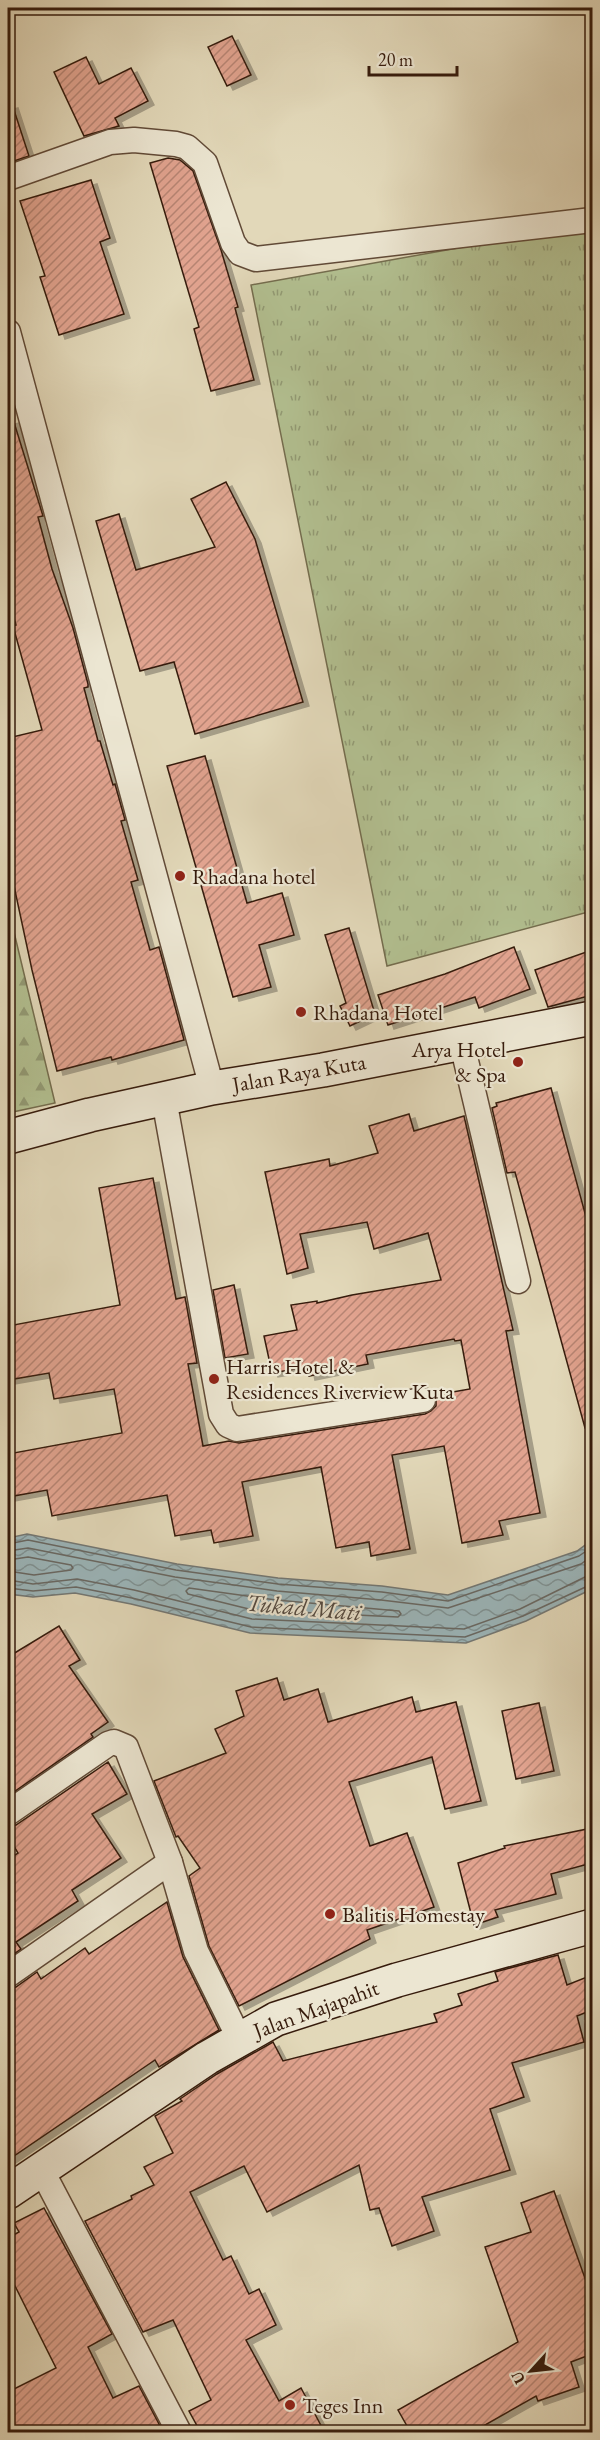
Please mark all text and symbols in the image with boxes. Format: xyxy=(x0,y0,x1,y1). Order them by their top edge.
scale bar xyxy=(369,39,458,77)
text: 20 m xyxy=(378,48,413,71)
place label: Rhadana hotel xyxy=(192,862,316,891)
marker: Rhadana hotel xyxy=(173,869,187,883)
place label: Rhadana Hotel xyxy=(313,998,443,1027)
marker: Rhadana Hotel xyxy=(294,1005,308,1019)
place label: Arya Hotel & Spa xyxy=(410,1035,506,1089)
street label: Jalan Raya Kuta xyxy=(228,1047,368,1099)
marker: Arya Hotel & Spa xyxy=(511,1055,525,1069)
place label: Harris Hotel & Residences Riverview Kuta xyxy=(226,1352,454,1406)
marker: Harris Hotel & Residences Riverview Kuta xyxy=(207,1372,221,1386)
water label: Tukad Mati xyxy=(245,1587,363,1628)
place label: Balitis Homestay xyxy=(342,1900,485,1929)
marker: Balitis Homestay xyxy=(323,1907,337,1921)
street label: Jalan Majapahit xyxy=(247,1973,383,2046)
north arrow xyxy=(501,2341,561,2401)
text: U xyxy=(506,2367,530,2388)
place label: Teges Inn xyxy=(302,2391,384,2420)
marker: Teges Inn xyxy=(283,2398,297,2412)

